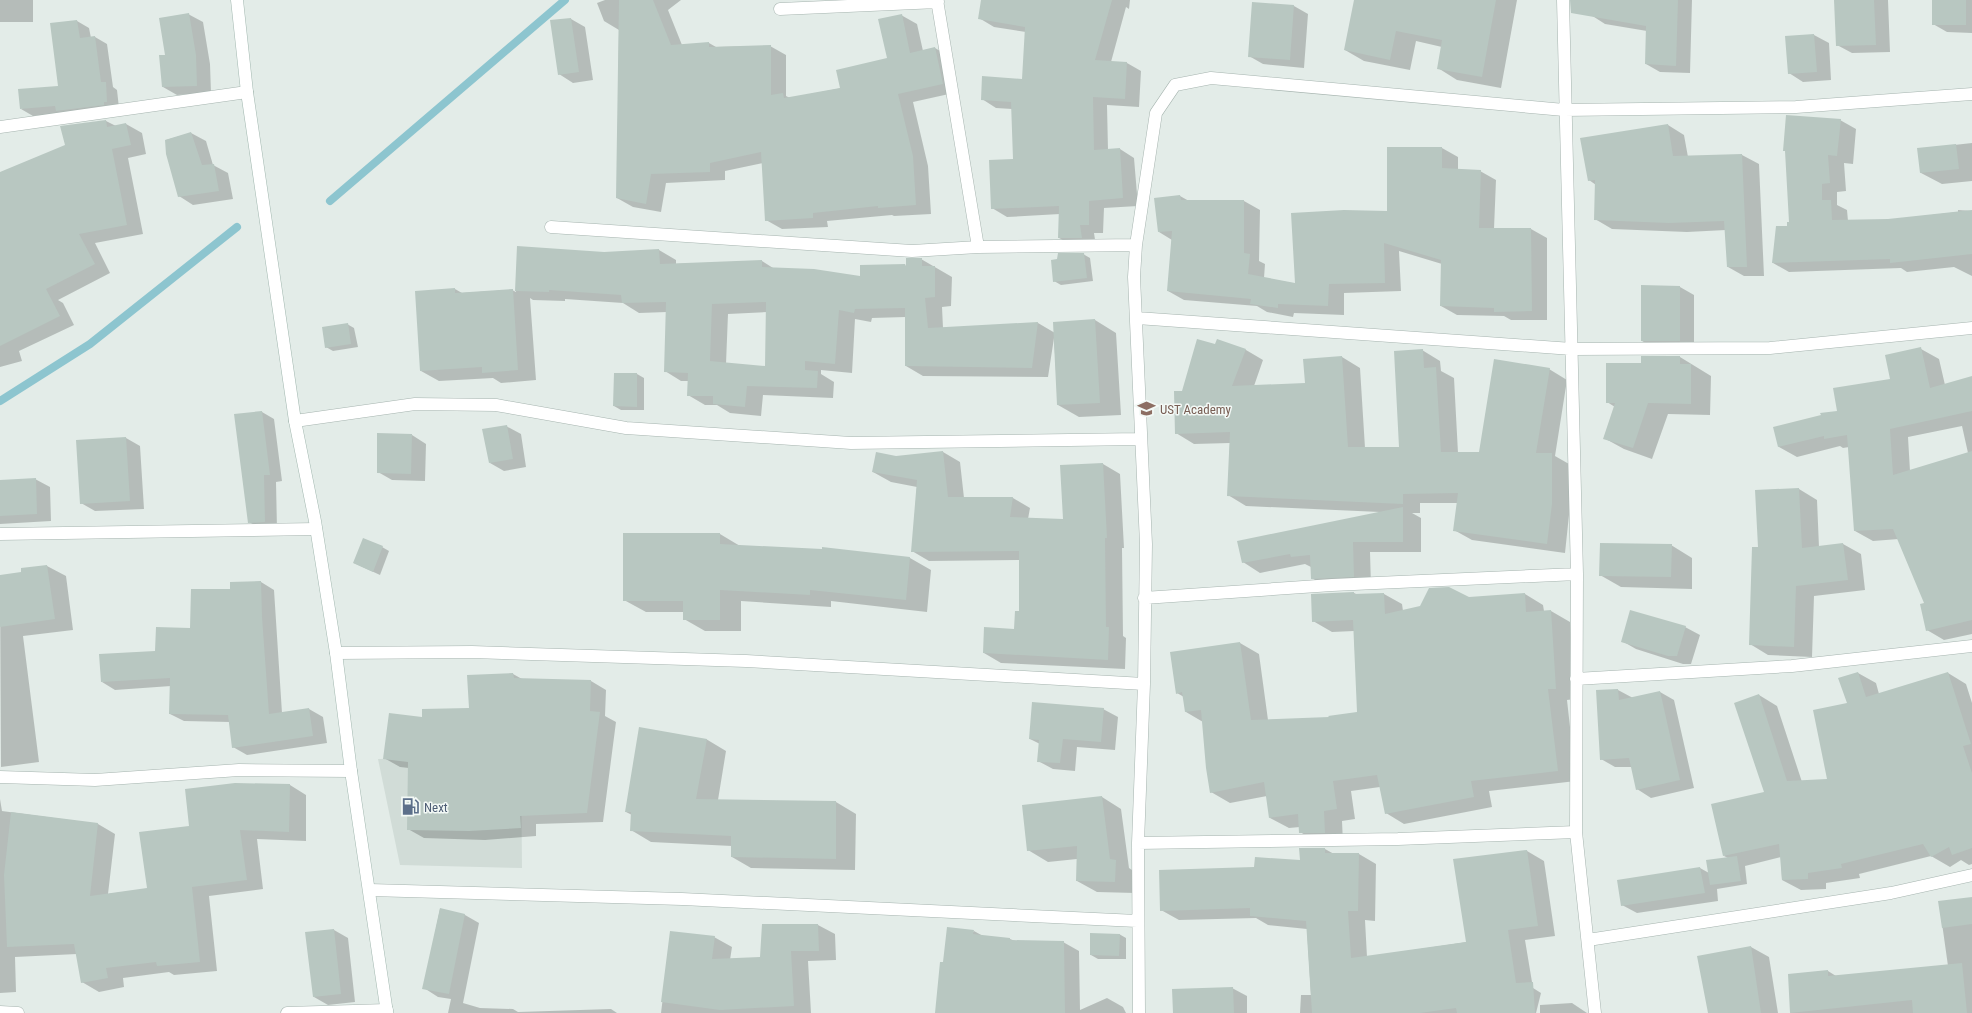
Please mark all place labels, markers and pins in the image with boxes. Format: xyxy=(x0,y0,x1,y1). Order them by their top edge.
school or university icon: UST Academy xyxy=(1137,399,1157,419)
place label: UST Academy xyxy=(1160,402,1232,417)
fuel station icon: Next xyxy=(401,797,421,817)
place label: Next xyxy=(424,800,448,815)

